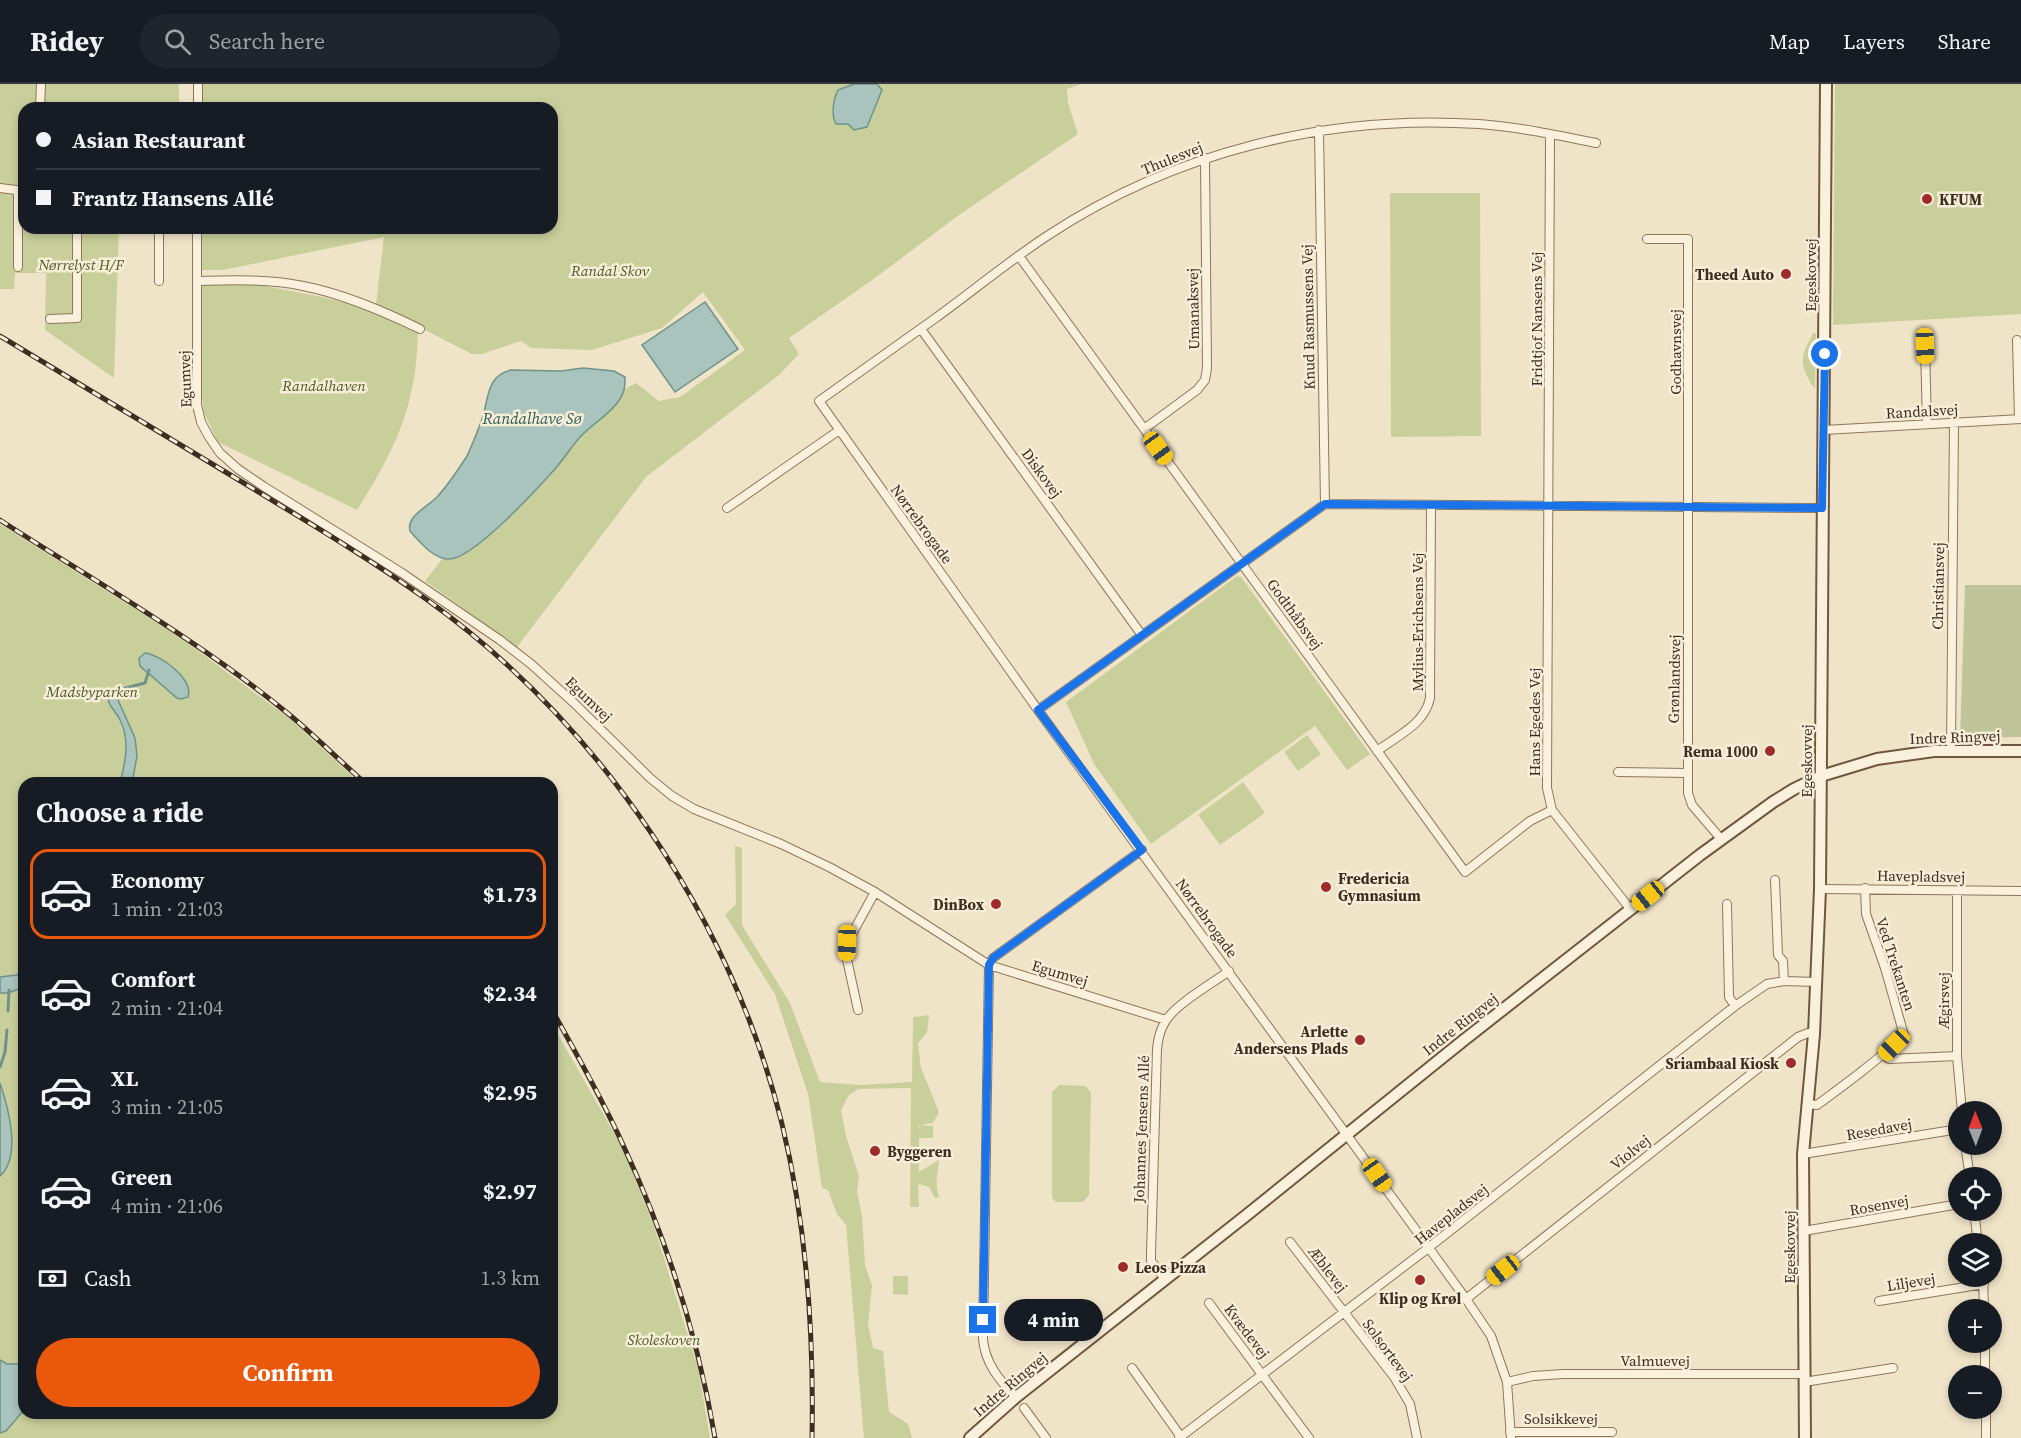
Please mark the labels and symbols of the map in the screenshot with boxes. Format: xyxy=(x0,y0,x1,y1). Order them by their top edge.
street label: Thulesvej xyxy=(1138,136,1206,180)
place label: KFUM xyxy=(1939,189,1982,210)
marker: KFUM xyxy=(1920,192,1934,206)
street label: Egeskovvej xyxy=(1800,238,1821,312)
street label: Knud Rasmussens Vej xyxy=(1296,244,1320,390)
street label: Fridtjof Nansens Vej xyxy=(1526,252,1547,386)
park label: Nørrelyst H/F xyxy=(37,254,124,275)
park label: Randal Skov xyxy=(570,260,650,281)
place label: Theed Auto xyxy=(1695,264,1775,285)
marker: Theed Auto xyxy=(1779,267,1793,281)
street label: Umanaksvej xyxy=(1182,268,1204,350)
street label: Godhavnsvej xyxy=(1665,309,1686,395)
car xyxy=(1915,328,1935,364)
route start xyxy=(1811,340,1838,367)
street label: Egumvej xyxy=(174,350,196,408)
park label: Randalhaven xyxy=(281,375,366,396)
street label: Randalsvej xyxy=(1885,399,1959,423)
water label: Randalhave Sø xyxy=(481,407,583,429)
car xyxy=(1140,428,1176,468)
street label: Diskovej xyxy=(1017,444,1067,502)
street label: Nørrebrogade xyxy=(886,480,958,568)
street label: Christiansvej xyxy=(1927,542,1949,630)
street label: Mylius-Erichsens Vej xyxy=(1407,552,1428,692)
street label: Godthåbsvej xyxy=(1262,574,1328,654)
street label: Grønlandsvej xyxy=(1663,634,1685,724)
street label: Hans Egedes Vej xyxy=(1524,668,1545,776)
street label: Egumvej xyxy=(561,671,617,727)
park label: Madsbyparken xyxy=(45,681,138,702)
street label: Egeskovvej xyxy=(1796,724,1817,798)
street label: Indre Ringvej xyxy=(1909,725,2001,749)
place label: Rema 1000 xyxy=(1683,741,1758,762)
marker: Rema 1000 xyxy=(1763,744,1777,758)
street label: Havepladsvej xyxy=(1877,865,1965,887)
place label: Fredericia Gymnasium xyxy=(1338,868,1421,906)
street label: Nørrebrogade xyxy=(1171,874,1243,962)
car xyxy=(1628,878,1668,914)
marker: Fredericia Gymnasium xyxy=(1319,880,1333,894)
place label: DinBox xyxy=(933,894,985,915)
marker: DinBox xyxy=(989,897,1003,911)
street label: Ved Trekanten xyxy=(1871,915,1921,1013)
car xyxy=(837,925,857,961)
street label: Egumvej xyxy=(1029,955,1091,991)
street label: Ægirsvej xyxy=(1933,972,1954,1030)
street label: Indre Ringvej xyxy=(1418,988,1502,1060)
place label: Arlette Andersens Plads xyxy=(1234,1021,1348,1059)
car xyxy=(1875,1026,1913,1064)
marker: Arlette Andersens Plads xyxy=(1353,1033,1367,1047)
place label: Sriambaal Kiosk xyxy=(1665,1053,1779,1074)
street label: Johannes Jensens Allé xyxy=(1128,1055,1154,1204)
marker: Sriambaal Kiosk xyxy=(1784,1056,1798,1070)
north arrow xyxy=(1948,1101,2002,1155)
street label: Resedavej xyxy=(1845,1113,1913,1145)
street label: Violvej xyxy=(1606,1130,1654,1174)
place label: Byggeren xyxy=(887,1141,952,1162)
marker: Byggeren xyxy=(868,1144,882,1158)
car xyxy=(1359,1155,1395,1195)
street label: Havepladsvej xyxy=(1410,1179,1492,1249)
street label: Rosenvej xyxy=(1848,1189,1910,1221)
street label: Egeskovvej xyxy=(1779,1210,1800,1284)
street label: Æblevej xyxy=(1303,1242,1353,1296)
car xyxy=(1483,1252,1523,1288)
place label: Leos Pizza xyxy=(1135,1257,1207,1278)
marker: Leos Pizza xyxy=(1116,1260,1130,1274)
street label: Liljevej xyxy=(1885,1268,1937,1296)
marker: Klip og Krøl xyxy=(1413,1273,1427,1287)
place label: Klip og Krøl xyxy=(1379,1288,1461,1309)
callout: 4 min xyxy=(1004,1299,1103,1341)
street label: Kvædevej xyxy=(1220,1299,1274,1363)
route end xyxy=(969,1306,996,1333)
street label: Solsortevej xyxy=(1358,1314,1418,1386)
park label: Skoleskoven xyxy=(628,1329,701,1350)
street label: Indre Ringvej xyxy=(968,1347,1052,1421)
street label: Valmuevej xyxy=(1620,1350,1690,1371)
street label: Solsikkevej xyxy=(1524,1408,1598,1429)

